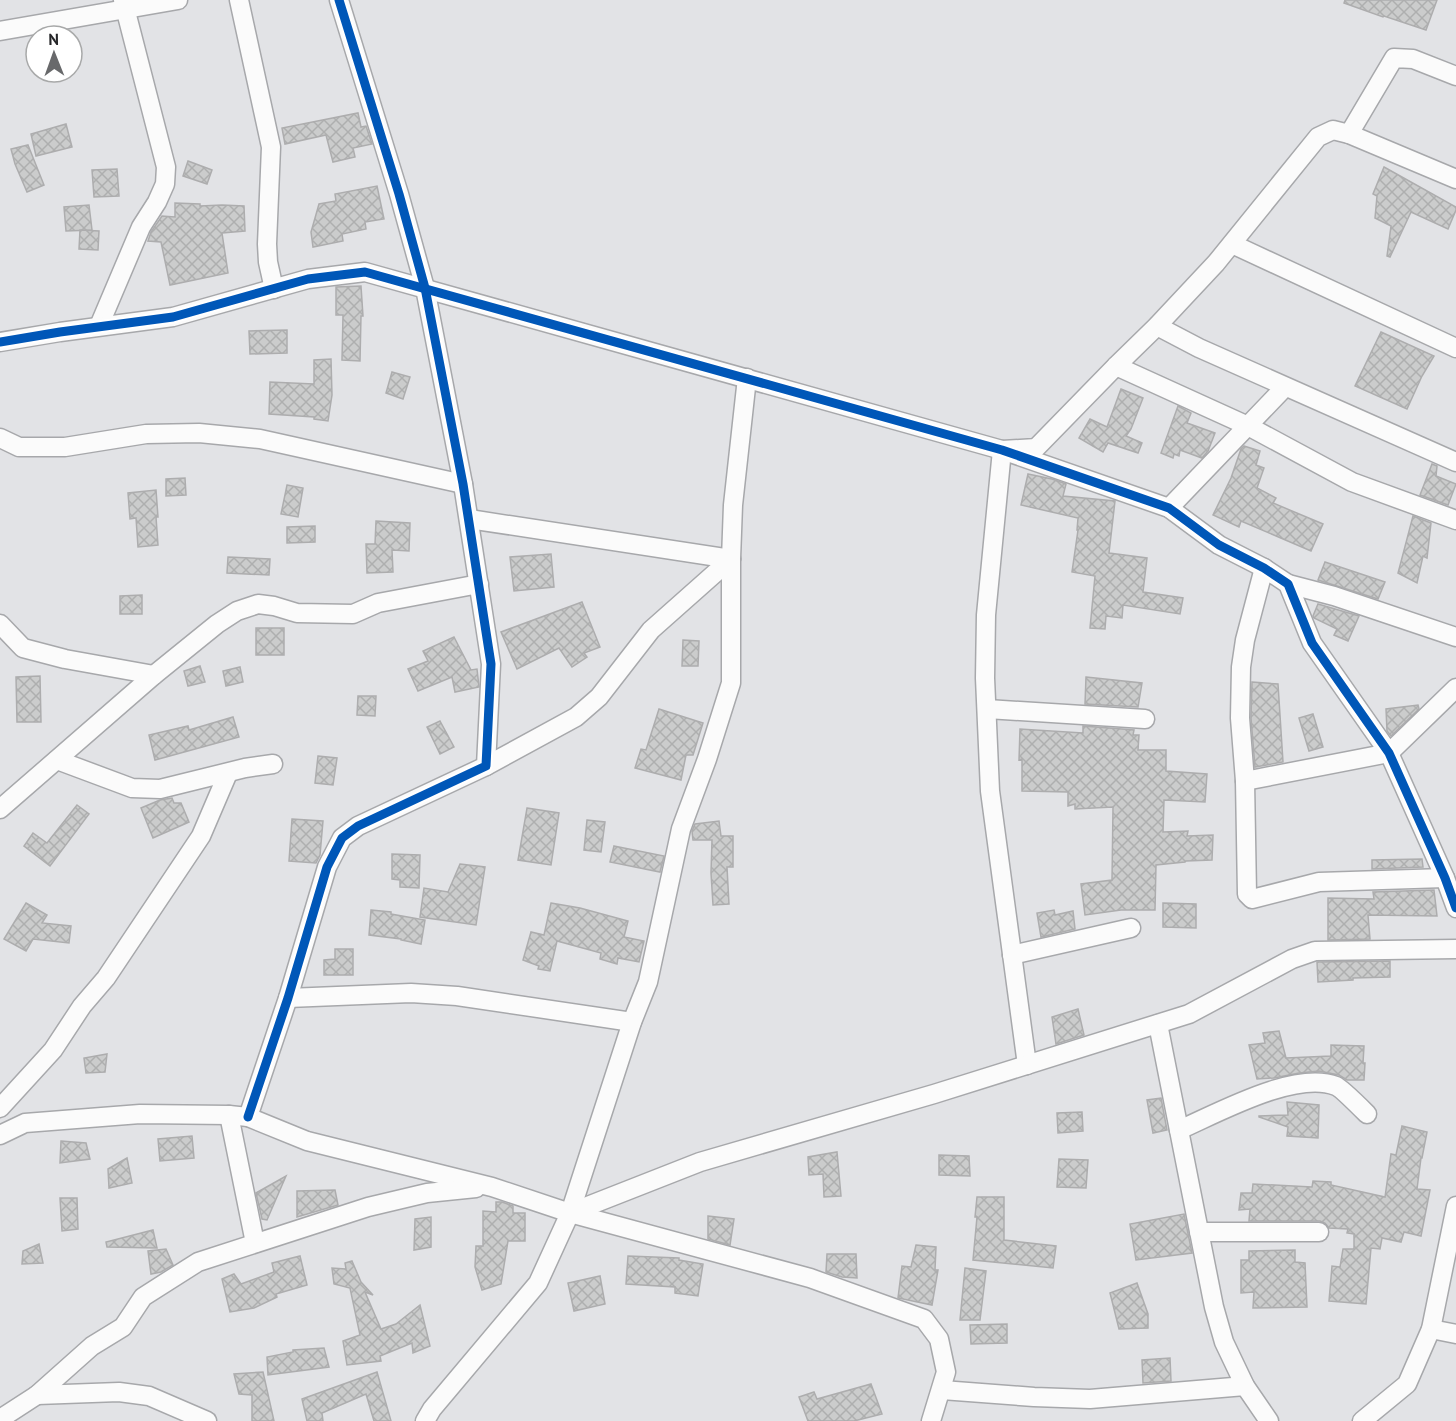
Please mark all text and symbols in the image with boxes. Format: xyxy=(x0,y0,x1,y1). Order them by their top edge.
north arrow xyxy=(24,24,84,84)
text: N xyxy=(48,29,59,49)

